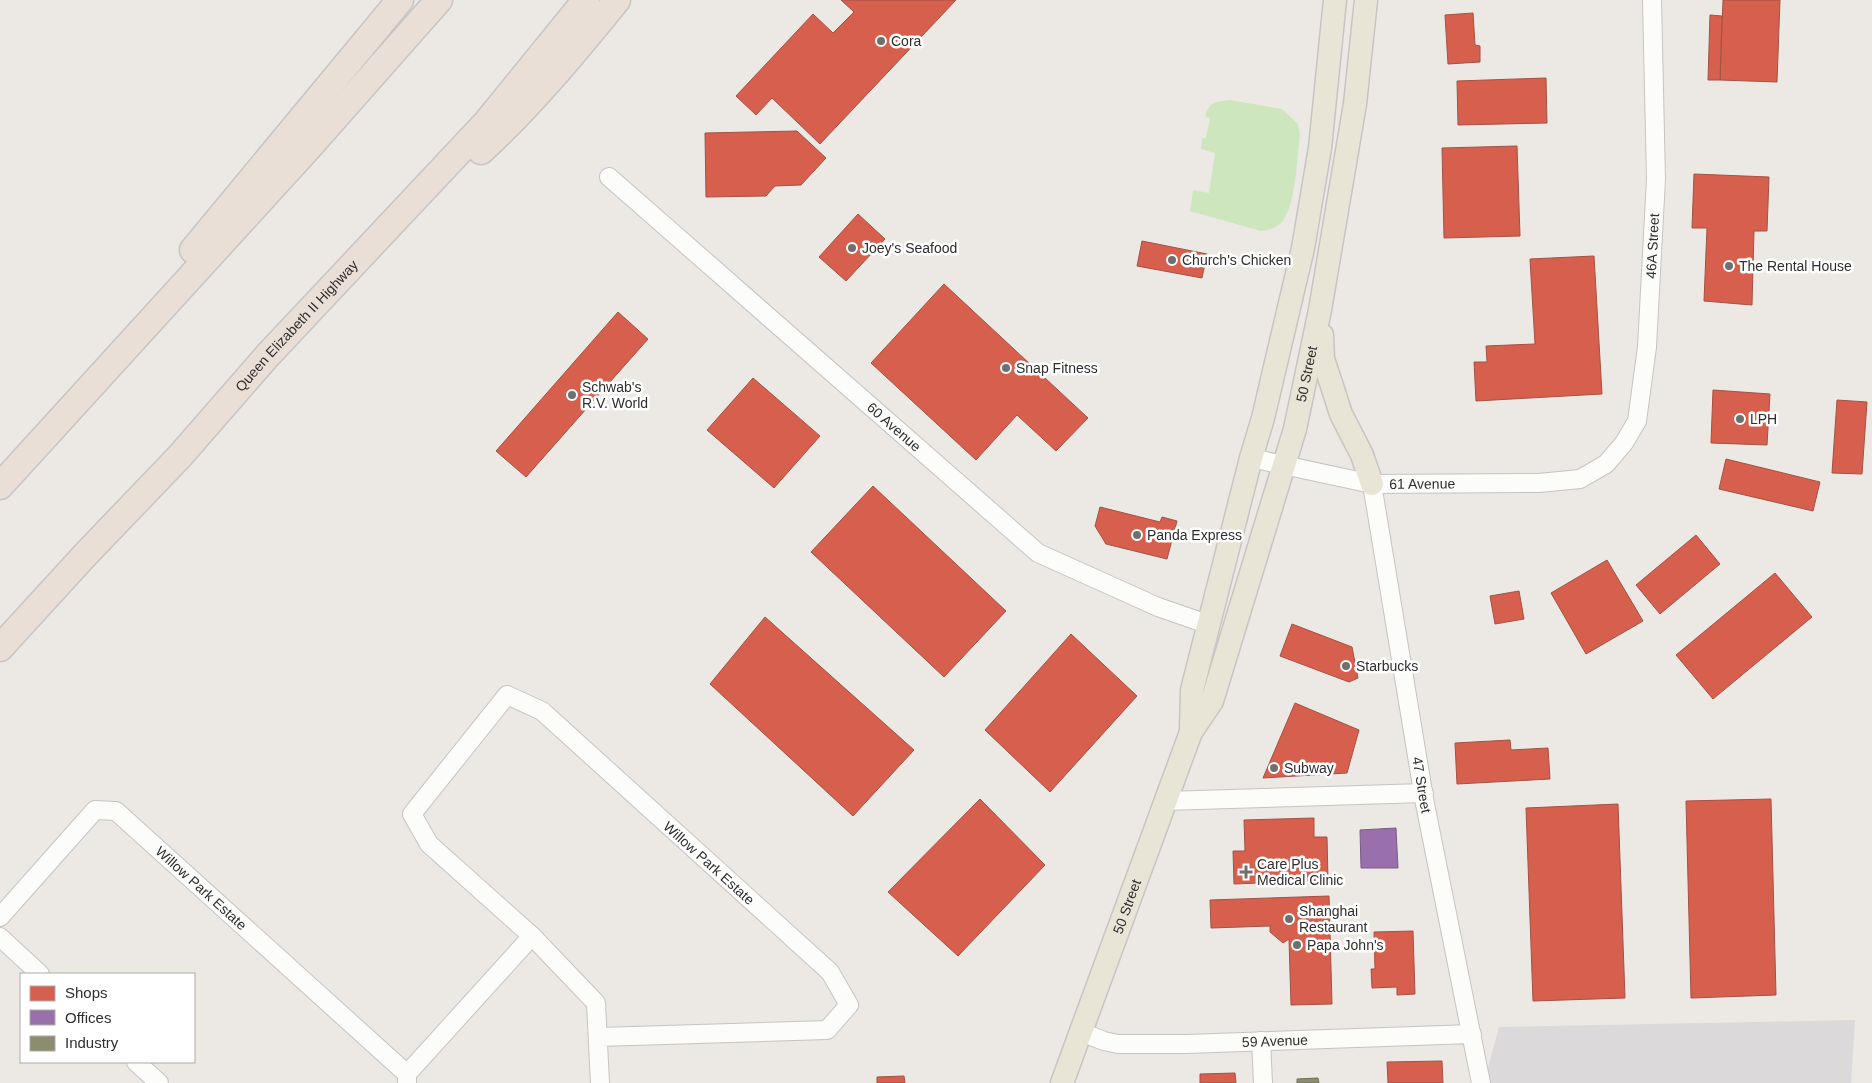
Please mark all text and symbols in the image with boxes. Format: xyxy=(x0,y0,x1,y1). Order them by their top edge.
place label: Cora xyxy=(891,33,922,49)
marker: Cora xyxy=(875,35,887,47)
street label: 46A Street xyxy=(1643,213,1662,279)
place label: Joey's Seafood xyxy=(862,240,957,256)
marker: Joey's Seafood xyxy=(846,242,858,254)
place label: Church's Chicken xyxy=(1182,252,1291,268)
marker: Church's Chicken xyxy=(1166,254,1178,266)
street label: Queen Elizabeth II Highway xyxy=(232,257,361,395)
place label: The Rental House xyxy=(1739,258,1852,274)
marker: The Rental House xyxy=(1723,260,1735,272)
street label: 50 Street xyxy=(1293,344,1320,403)
place label: Snap Fitness xyxy=(1016,360,1098,376)
marker: Snap Fitness xyxy=(1000,362,1012,374)
place label: Schwab's R.V. World xyxy=(582,379,648,411)
marker: Schwab's R.V. World xyxy=(566,389,578,401)
street label: 60 Avenue xyxy=(864,399,924,455)
place label: LPH xyxy=(1750,411,1777,427)
marker: LPH xyxy=(1734,413,1746,425)
street label: 61 Avenue xyxy=(1389,476,1455,492)
place label: Panda Express xyxy=(1147,527,1242,543)
marker: Panda Express xyxy=(1131,529,1143,541)
place label: Starbucks xyxy=(1356,658,1418,674)
marker: Starbucks xyxy=(1340,660,1352,672)
street label: 47 Street xyxy=(1409,756,1435,815)
place label: Subway xyxy=(1284,760,1334,776)
marker: Subway xyxy=(1268,762,1280,774)
street label: Willow Park Estate xyxy=(660,818,758,908)
street label: Willow Park Estate xyxy=(153,843,250,933)
place label: Care Plus Medical Clinic xyxy=(1257,856,1343,888)
marker: Care Plus Medical Clinic xyxy=(1239,865,1253,879)
street label: 50 Street xyxy=(1110,877,1144,936)
place label: Shanghai Restaurant xyxy=(1299,903,1368,935)
marker: Shanghai Restaurant xyxy=(1283,913,1295,925)
place label: Papa John's xyxy=(1307,937,1384,953)
marker: Papa John's xyxy=(1291,939,1303,951)
legend xyxy=(20,973,195,1063)
text: Shops xyxy=(65,984,108,1001)
text: Offices xyxy=(65,1009,111,1026)
street label: 59 Avenue xyxy=(1242,1032,1308,1050)
text: Industry xyxy=(65,1034,119,1051)

